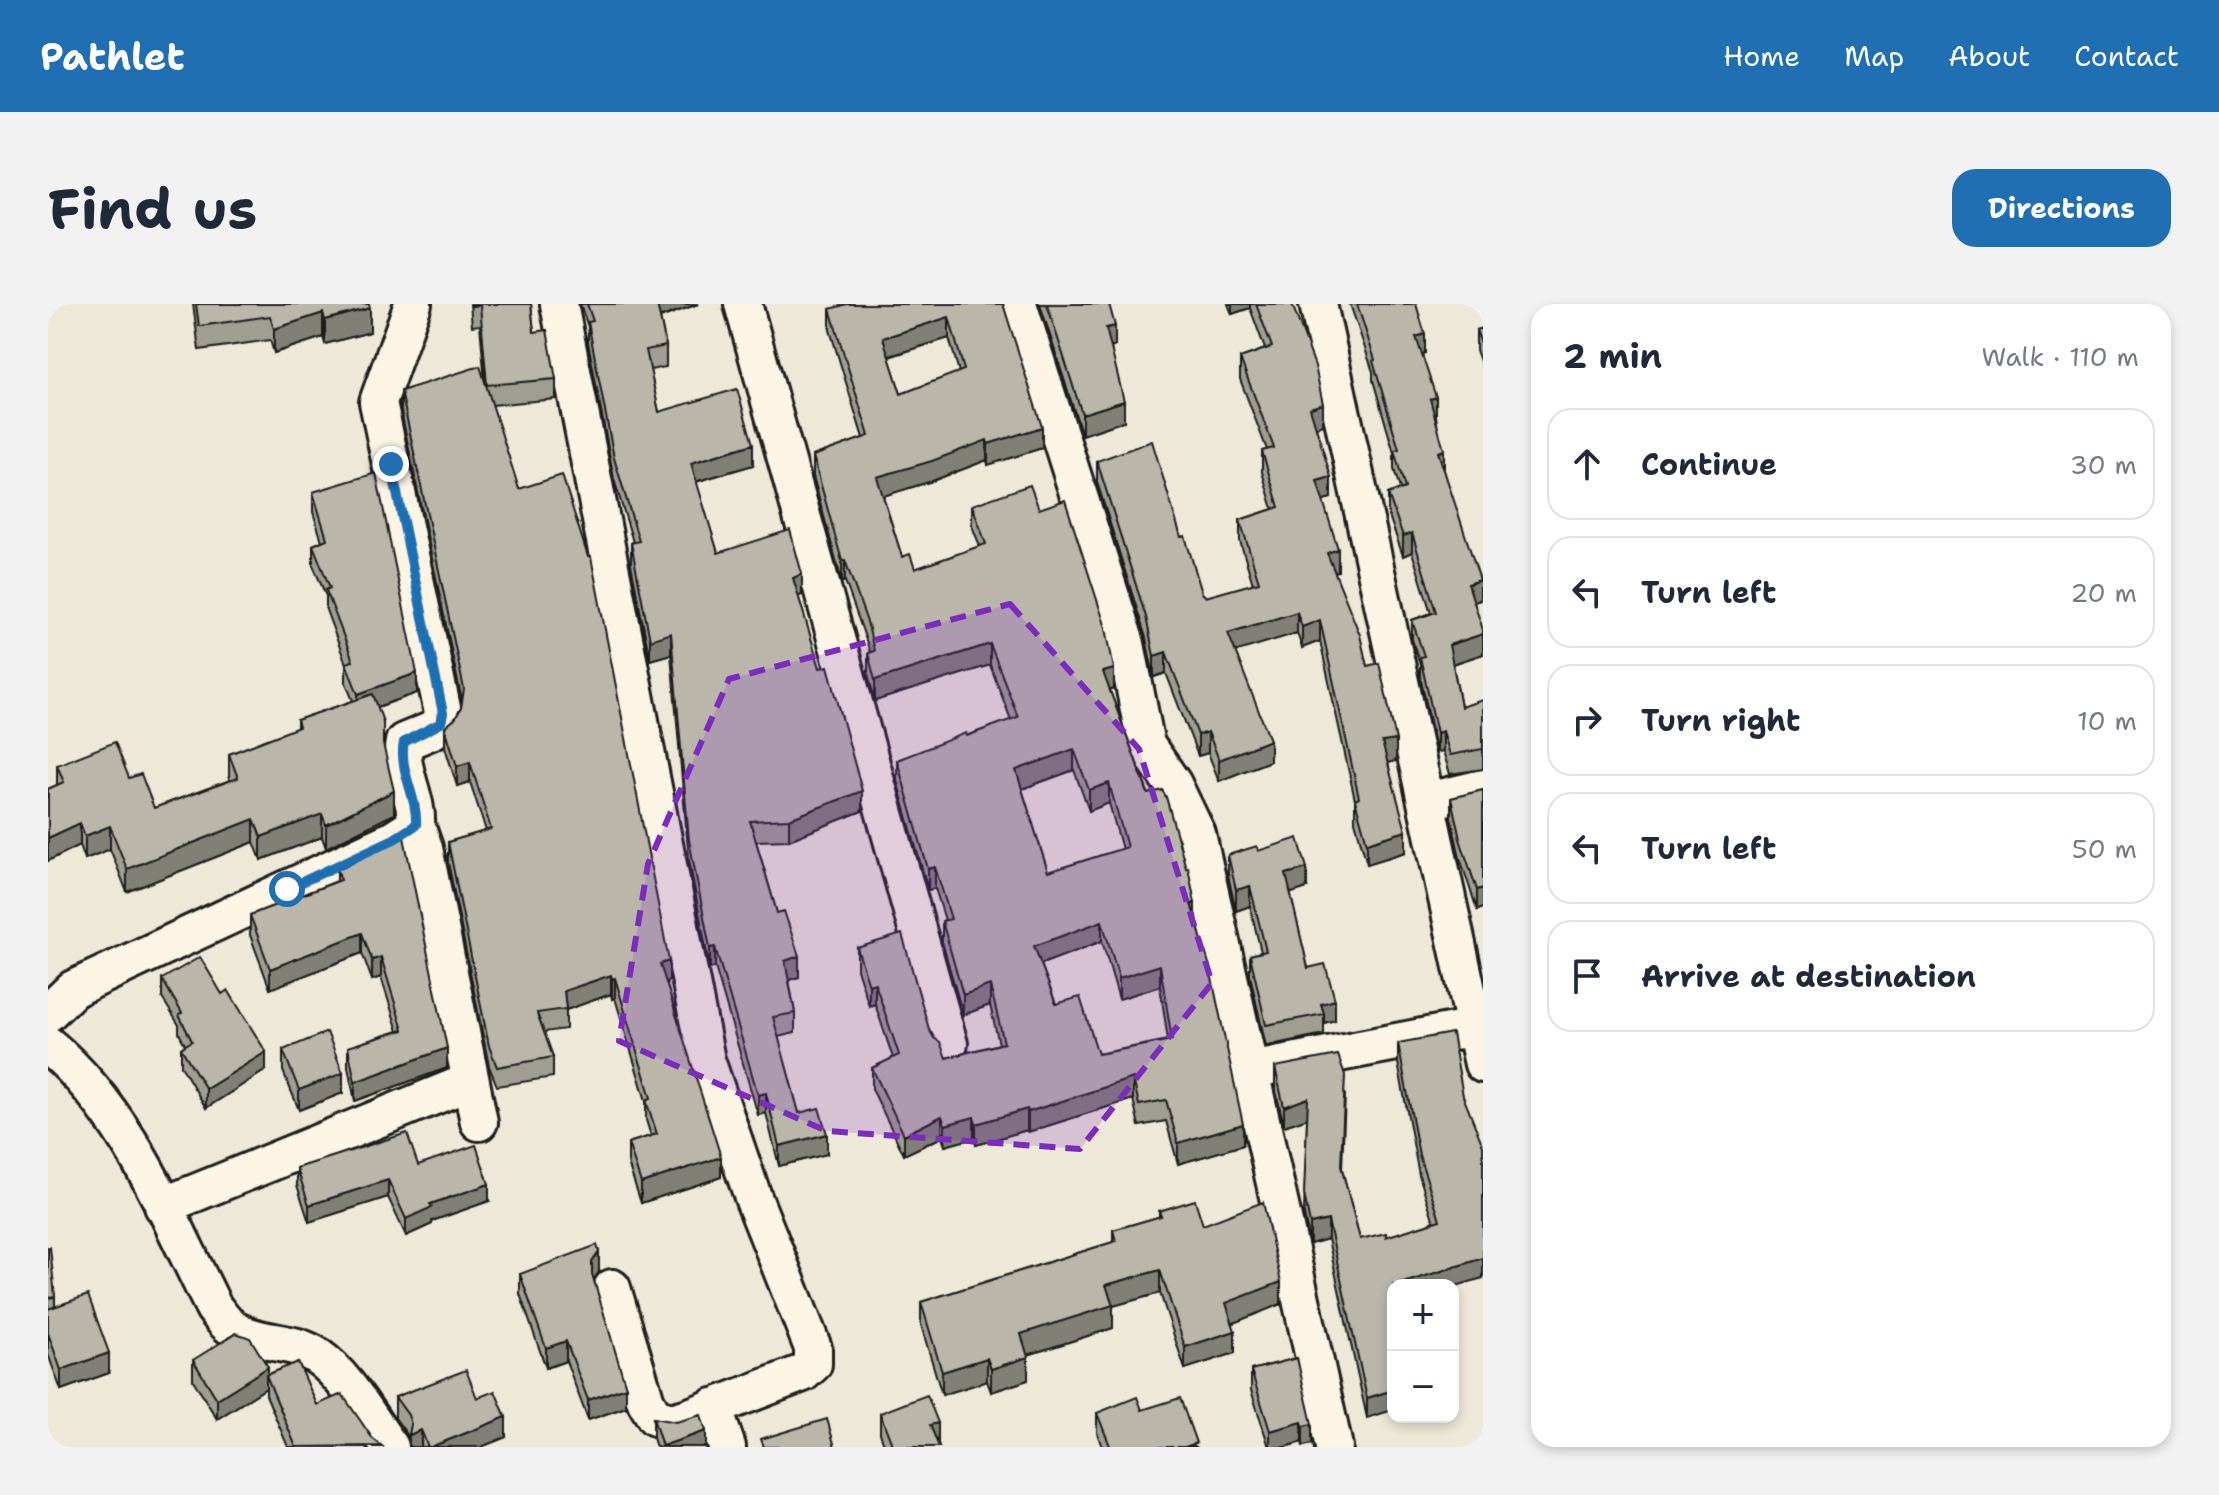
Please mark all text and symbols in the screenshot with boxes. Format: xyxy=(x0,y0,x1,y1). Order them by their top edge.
text: Pathlet xyxy=(40,31,185,82)
text: Home xyxy=(1723,37,1800,75)
text: Map xyxy=(1844,37,1904,75)
text: About xyxy=(1948,37,2030,75)
text: Contact xyxy=(2074,37,2179,75)
button: Directions xyxy=(1952,169,2171,247)
text: Find us xyxy=(48,171,257,246)
text: 2 min xyxy=(1563,333,1662,379)
text: Walk · 110 m xyxy=(1981,339,2139,374)
icon: ahead xyxy=(1565,442,1609,486)
text: Continue xyxy=(1641,444,1777,485)
route end xyxy=(373,446,409,482)
text: 30 m xyxy=(2070,447,2137,482)
icon: left xyxy=(1565,570,1609,614)
text: Turn left xyxy=(1641,572,1776,613)
text: 20 m xyxy=(2070,575,2137,610)
icon: right xyxy=(1565,698,1609,742)
text: Turn right xyxy=(1641,700,1800,741)
text: 10 m xyxy=(2077,703,2137,738)
icon: left xyxy=(1565,826,1609,870)
text: Turn left xyxy=(1641,828,1776,869)
text: 50 m xyxy=(2072,831,2137,866)
route start xyxy=(269,871,305,907)
icon: arrive xyxy=(1565,954,1609,998)
text: Arrive at destination xyxy=(1641,956,1976,997)
map controls xyxy=(1387,1279,1459,1423)
button: + xyxy=(1387,1279,1459,1351)
button: − xyxy=(1387,1351,1459,1423)

